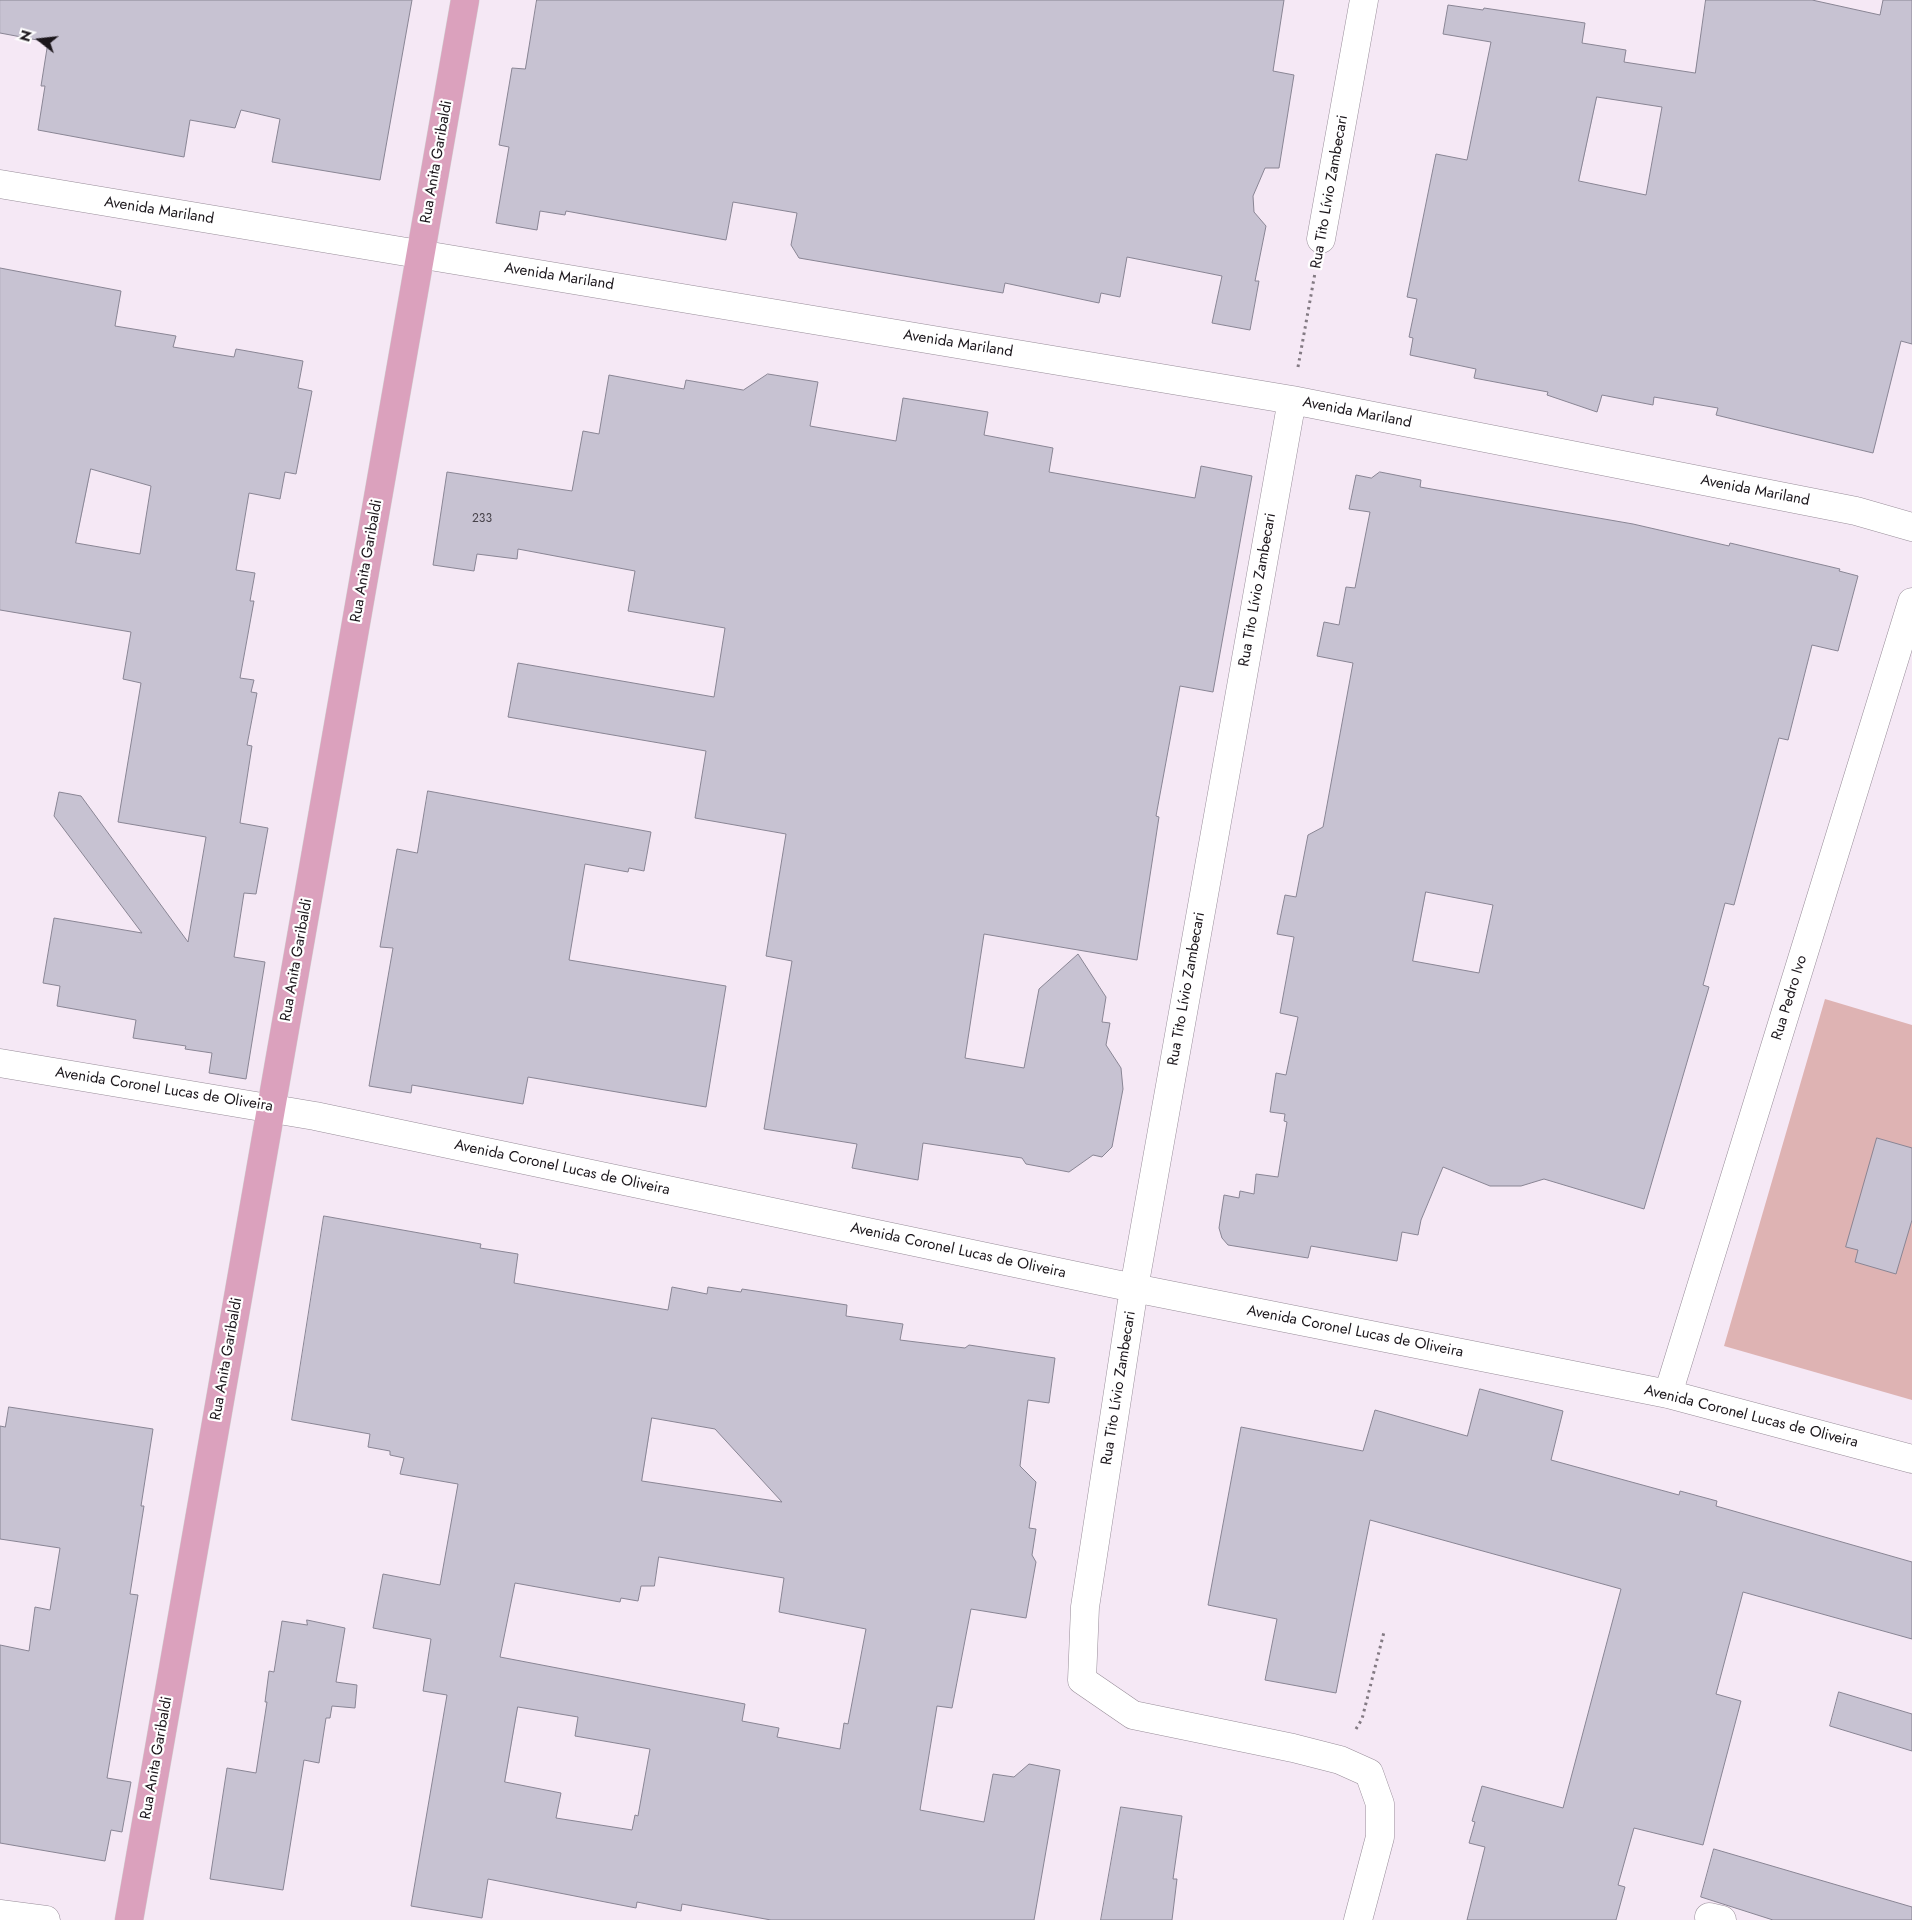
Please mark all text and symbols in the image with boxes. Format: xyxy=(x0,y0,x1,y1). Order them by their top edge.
north arrow xyxy=(15,15,65,65)
text: N xyxy=(14,28,37,44)
street label: Rua Anita Garibaldi xyxy=(417,99,457,225)
street label: Rua Tito Lívio Zambecari xyxy=(1308,114,1352,270)
street label: Avenida Mariland xyxy=(103,193,215,229)
street label: Avenida Mariland xyxy=(503,259,615,295)
street label: Avenida Mariland xyxy=(902,326,1014,362)
street label: Avenida Mariland xyxy=(1301,394,1413,432)
street label: Avenida Mariland xyxy=(1699,472,1811,510)
street label: Rua Anita Garibaldi xyxy=(347,498,387,624)
house number: 233 xyxy=(472,512,492,526)
street label: Rua Tito Lívio Zambecari xyxy=(1236,512,1280,668)
street label: Rua Anita Garibaldi xyxy=(277,897,317,1023)
street label: Rua Tito Lívio Zambecari xyxy=(1165,911,1209,1067)
street label: Rua Pedro Ivo xyxy=(1769,953,1811,1043)
street label: Avenida Coronel Lucas de Oliveira xyxy=(54,1064,274,1116)
street label: Avenida Coronel Lucas de Oliveira xyxy=(453,1136,671,1200)
street label: Avenida Coronel Lucas de Oliveira xyxy=(849,1219,1067,1283)
street label: Rua Anita Garibaldi xyxy=(207,1296,247,1422)
street label: Avenida Coronel Lucas de Oliveira xyxy=(1245,1302,1465,1362)
street label: Rua Tito Lívio Zambecari xyxy=(1098,1310,1140,1466)
street label: Avenida Coronel Lucas de Oliveira xyxy=(1642,1382,1860,1452)
street label: Rua Anita Garibaldi xyxy=(137,1695,177,1821)

